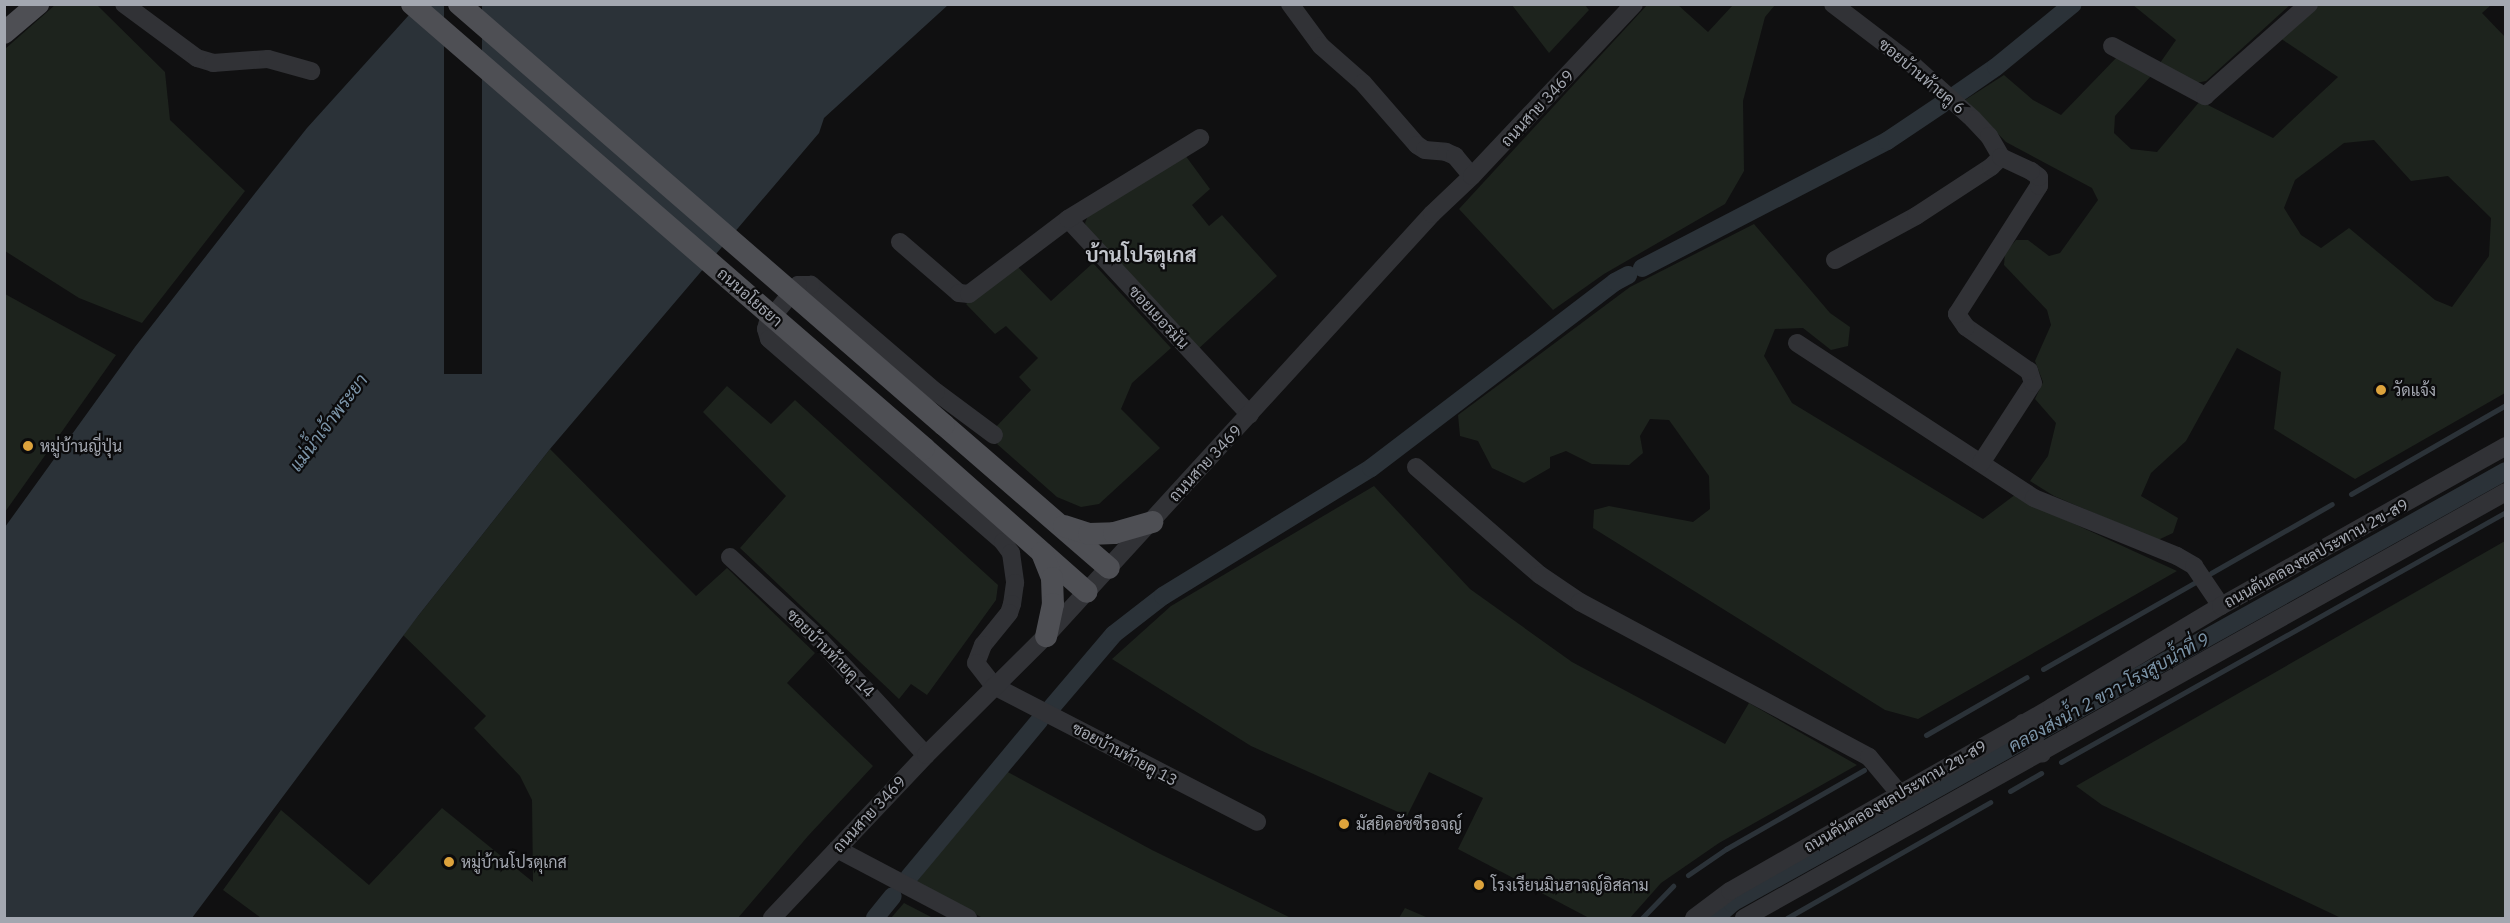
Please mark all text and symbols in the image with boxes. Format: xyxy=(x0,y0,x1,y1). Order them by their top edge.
street label: ซอยบ้านท้ายคู 6 xyxy=(1875,34,1969,118)
street label: ถนนสาย 3469 xyxy=(1497,66,1577,150)
district label: บ้านโปรตุเกส xyxy=(1086,242,1196,266)
street label: ถนนอโยธยา xyxy=(714,264,786,330)
street label: ซอยเยอรมัน xyxy=(1125,281,1193,353)
water label: แม่น้ำเจ้าพระยา xyxy=(285,370,373,476)
place label: วัดแจ้ง xyxy=(2393,380,2436,400)
marker: วัดแจ้ง xyxy=(2374,383,2388,397)
street label: ถนนสาย 3469 xyxy=(1165,421,1245,505)
place label: หมู่บ้านญี่ปุ่น xyxy=(40,436,122,456)
marker: หมู่บ้านญี่ปุ่น xyxy=(21,439,35,453)
street label: ถนนคันคลองชลประทาน 2ข-ส9 xyxy=(2221,494,2411,612)
street label: ซอยบ้านท้ายคู 14 xyxy=(783,605,879,701)
water label: คลองส่งน้ำ 2 ขวา-โรงสูบน้ำที่ 9 xyxy=(2005,629,2213,757)
street label: ซอยบ้านท้ายคู 13 xyxy=(1069,718,1181,790)
street label: ถนนคันคลองชลประทาน 2ข-ส9 xyxy=(1800,736,1990,856)
street label: ถนนสาย 3469 xyxy=(829,772,909,856)
place label: มัสยิดอัซซีรอจญ์ xyxy=(1356,814,1462,834)
marker: มัสยิดอัซซีรอจญ์ xyxy=(1337,817,1351,831)
place label: หมู่บ้านโปรตุเกส xyxy=(461,852,567,872)
marker: หมู่บ้านโปรตุเกส xyxy=(442,855,456,869)
place label: โรงเรียนมินฮาจญ์อิสลาม xyxy=(1491,875,1649,895)
marker: โรงเรียนมินฮาจญ์อิสลาม xyxy=(1472,878,1486,892)

